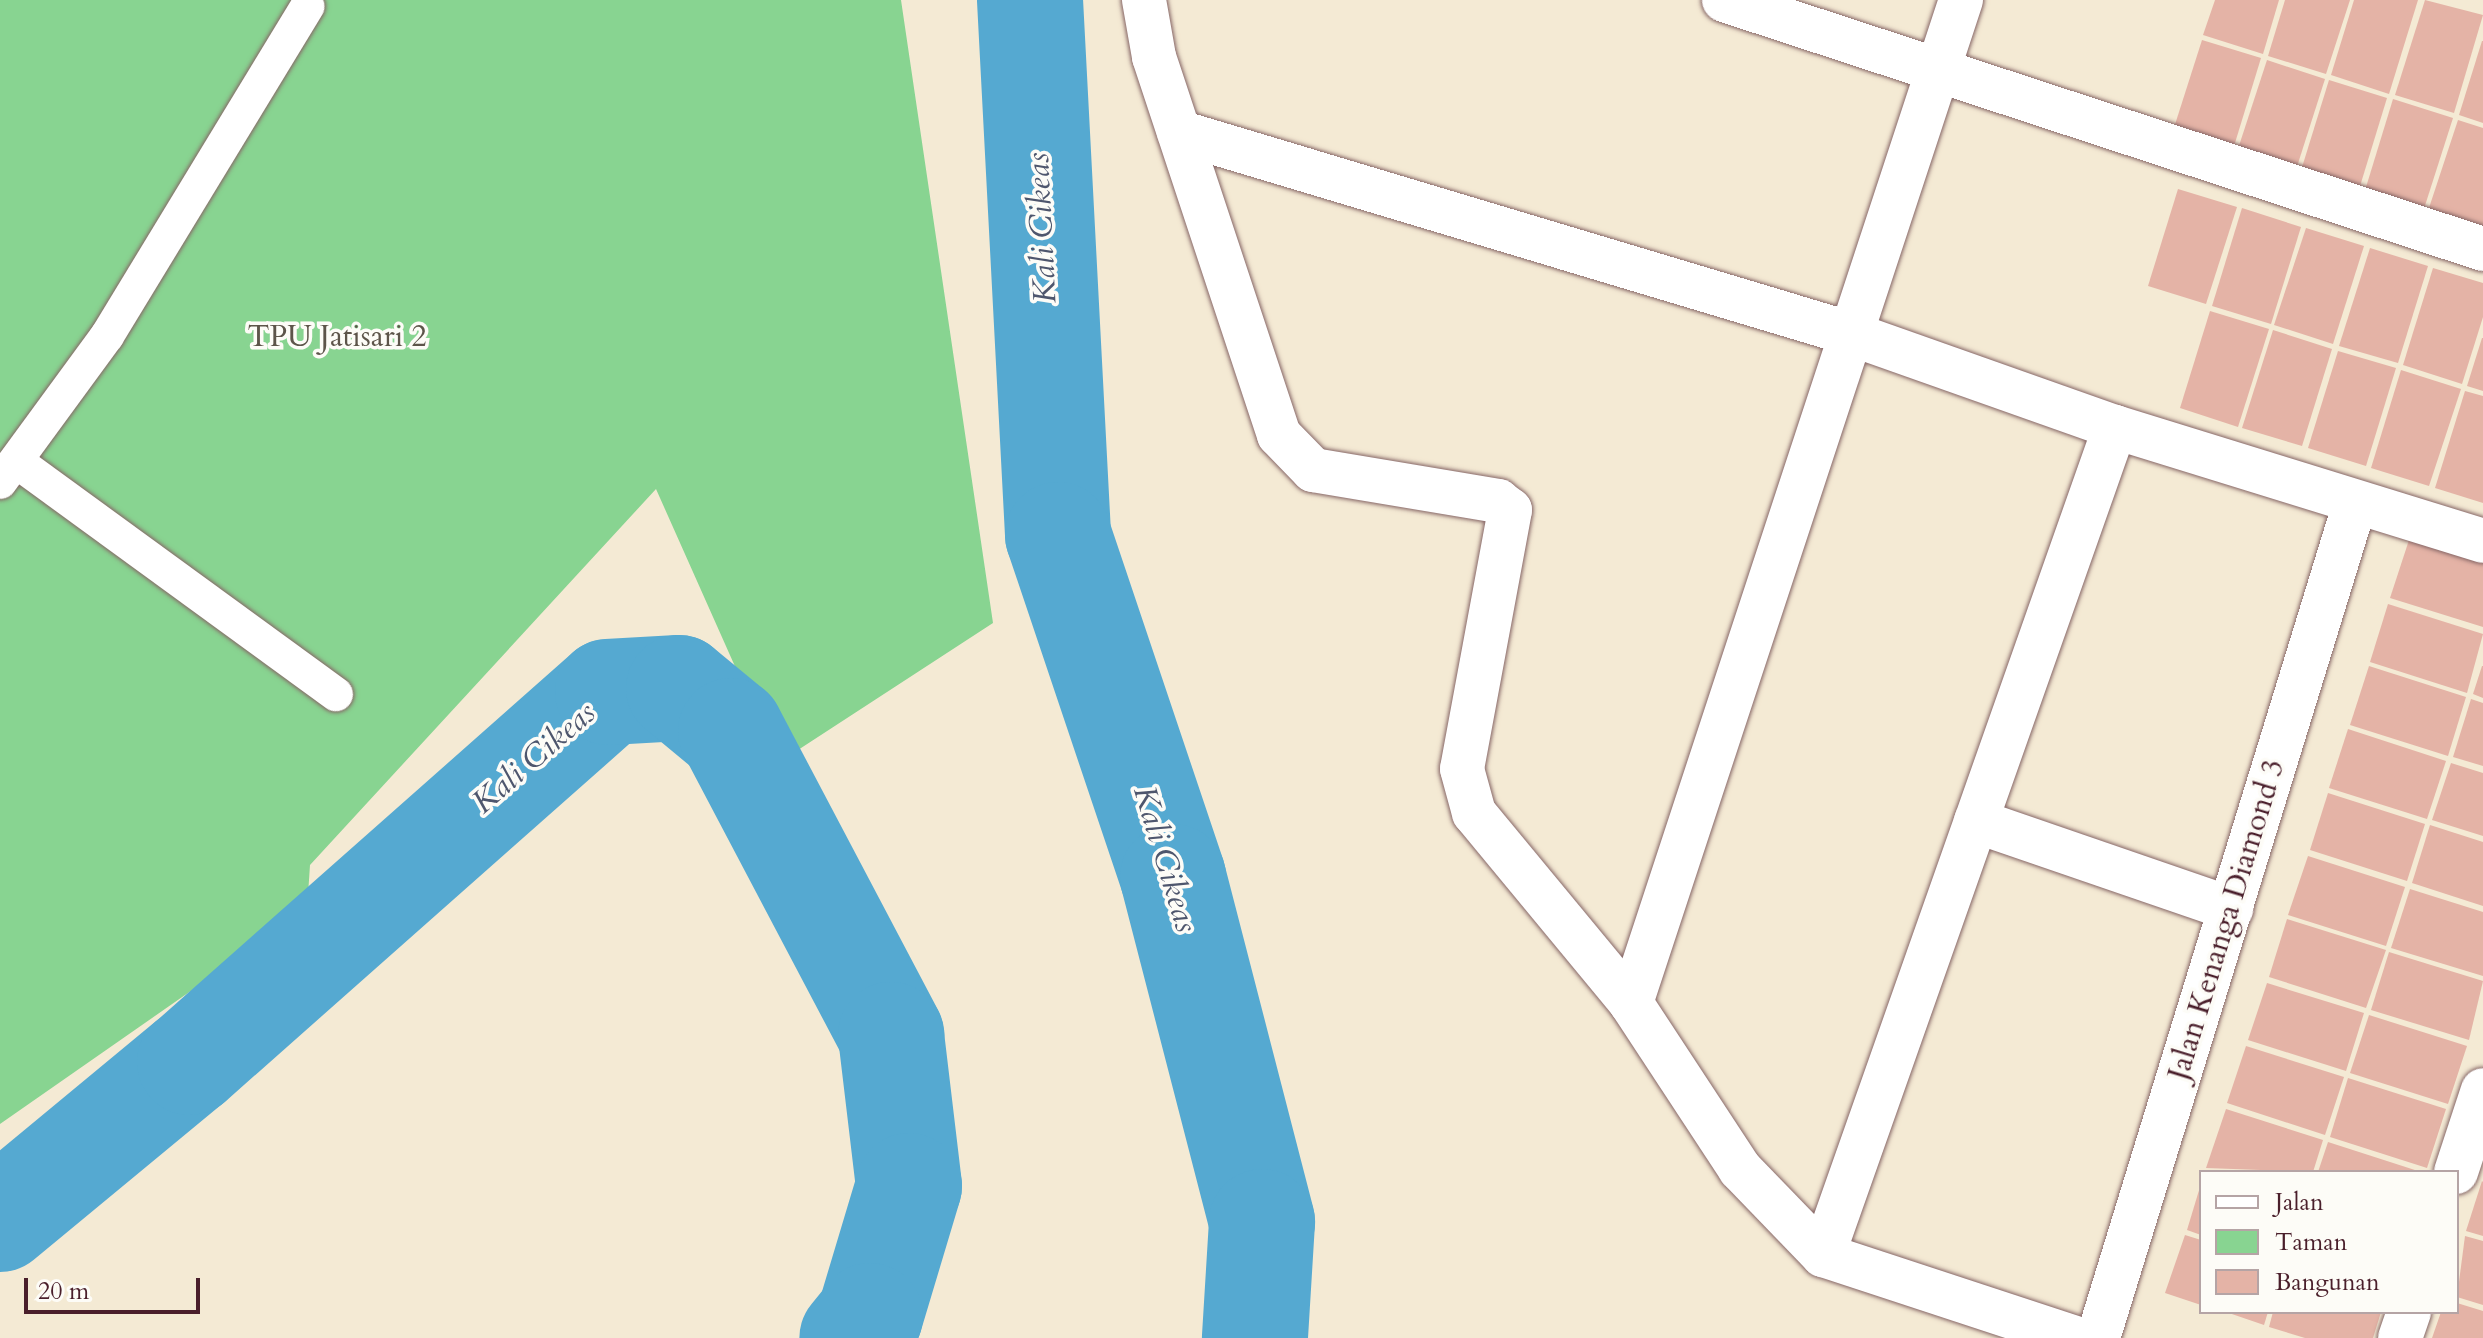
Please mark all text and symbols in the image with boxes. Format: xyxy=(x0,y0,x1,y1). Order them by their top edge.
water label: Kali Cikeas xyxy=(1019,152,1065,304)
park label: TPU Jatisari 2 xyxy=(247,319,427,355)
water label: Kali Cikeas xyxy=(464,694,604,822)
street label: Jalan Kenanga Diamond 3 xyxy=(2161,755,2293,1085)
water label: Kali Cikeas xyxy=(1125,781,1205,937)
legend xyxy=(2199,1170,2459,1314)
text: Jalan xyxy=(2275,1186,2324,1219)
text: Taman xyxy=(2275,1226,2347,1259)
scale bar xyxy=(28,1262,204,1312)
text: Bangunan xyxy=(2275,1266,2380,1299)
text: 20 m xyxy=(38,1275,89,1308)

